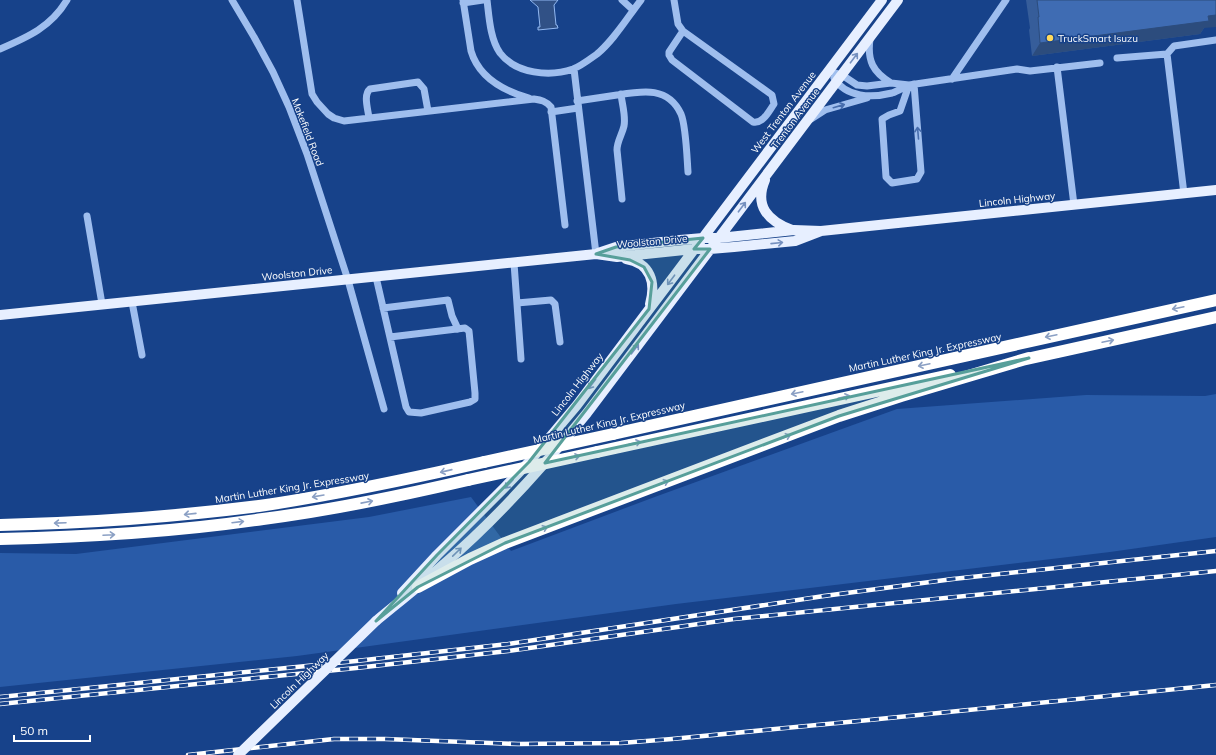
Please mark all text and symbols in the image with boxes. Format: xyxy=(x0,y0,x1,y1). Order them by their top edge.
place label: TruckSmart Isuzu xyxy=(1058,32,1138,45)
marker: TruckSmart Isuzu xyxy=(1045,33,1055,43)
one-way arrow xyxy=(850,53,859,64)
street label: West Trenton Avenue xyxy=(748,69,818,155)
street label: Trenton Avenue xyxy=(768,85,822,151)
street label: Makefield Road xyxy=(289,96,326,168)
one-way arrow xyxy=(832,102,845,109)
one-way arrow xyxy=(914,127,921,140)
street label: Lincoln Highway xyxy=(978,189,1057,210)
one-way arrow xyxy=(738,201,746,212)
street label: Woolston Drive xyxy=(616,232,688,251)
one-way arrow xyxy=(770,239,783,246)
street label: Woolston Drive xyxy=(261,263,333,284)
one-way arrow xyxy=(666,275,675,286)
one-way arrow xyxy=(1172,305,1185,313)
street label: Martin Luther King Jr. Expressway xyxy=(848,330,1003,375)
one-way arrow xyxy=(1045,333,1058,341)
one-way arrow xyxy=(1101,336,1114,344)
one-way arrow xyxy=(631,344,639,355)
street label: Lincoln Highway xyxy=(549,349,607,419)
one-way arrow xyxy=(918,361,931,369)
one-way arrow xyxy=(588,379,596,390)
one-way arrow xyxy=(791,389,804,397)
one-way arrow xyxy=(837,392,850,400)
street label: Martin Luther King Jr. Expressway xyxy=(532,398,687,446)
one-way arrow xyxy=(778,433,791,440)
one-way arrow xyxy=(628,439,641,447)
one-way arrow xyxy=(567,452,580,460)
one-way arrow xyxy=(440,467,453,475)
street label: Martin Luther King Jr. Expressway xyxy=(214,469,371,506)
one-way arrow xyxy=(504,479,513,489)
one-way arrow xyxy=(657,479,669,487)
one-way arrow xyxy=(312,492,325,500)
one-way arrow xyxy=(360,498,373,506)
one-way arrow xyxy=(184,510,197,517)
one-way arrow xyxy=(54,519,67,527)
one-way arrow xyxy=(231,519,244,526)
one-way arrow xyxy=(535,525,547,533)
one-way arrow xyxy=(102,531,115,538)
one-way arrow xyxy=(452,548,462,557)
street label: Lincoln Highway xyxy=(267,649,332,712)
scale bar xyxy=(14,717,90,743)
text: 50 m xyxy=(20,723,48,738)

